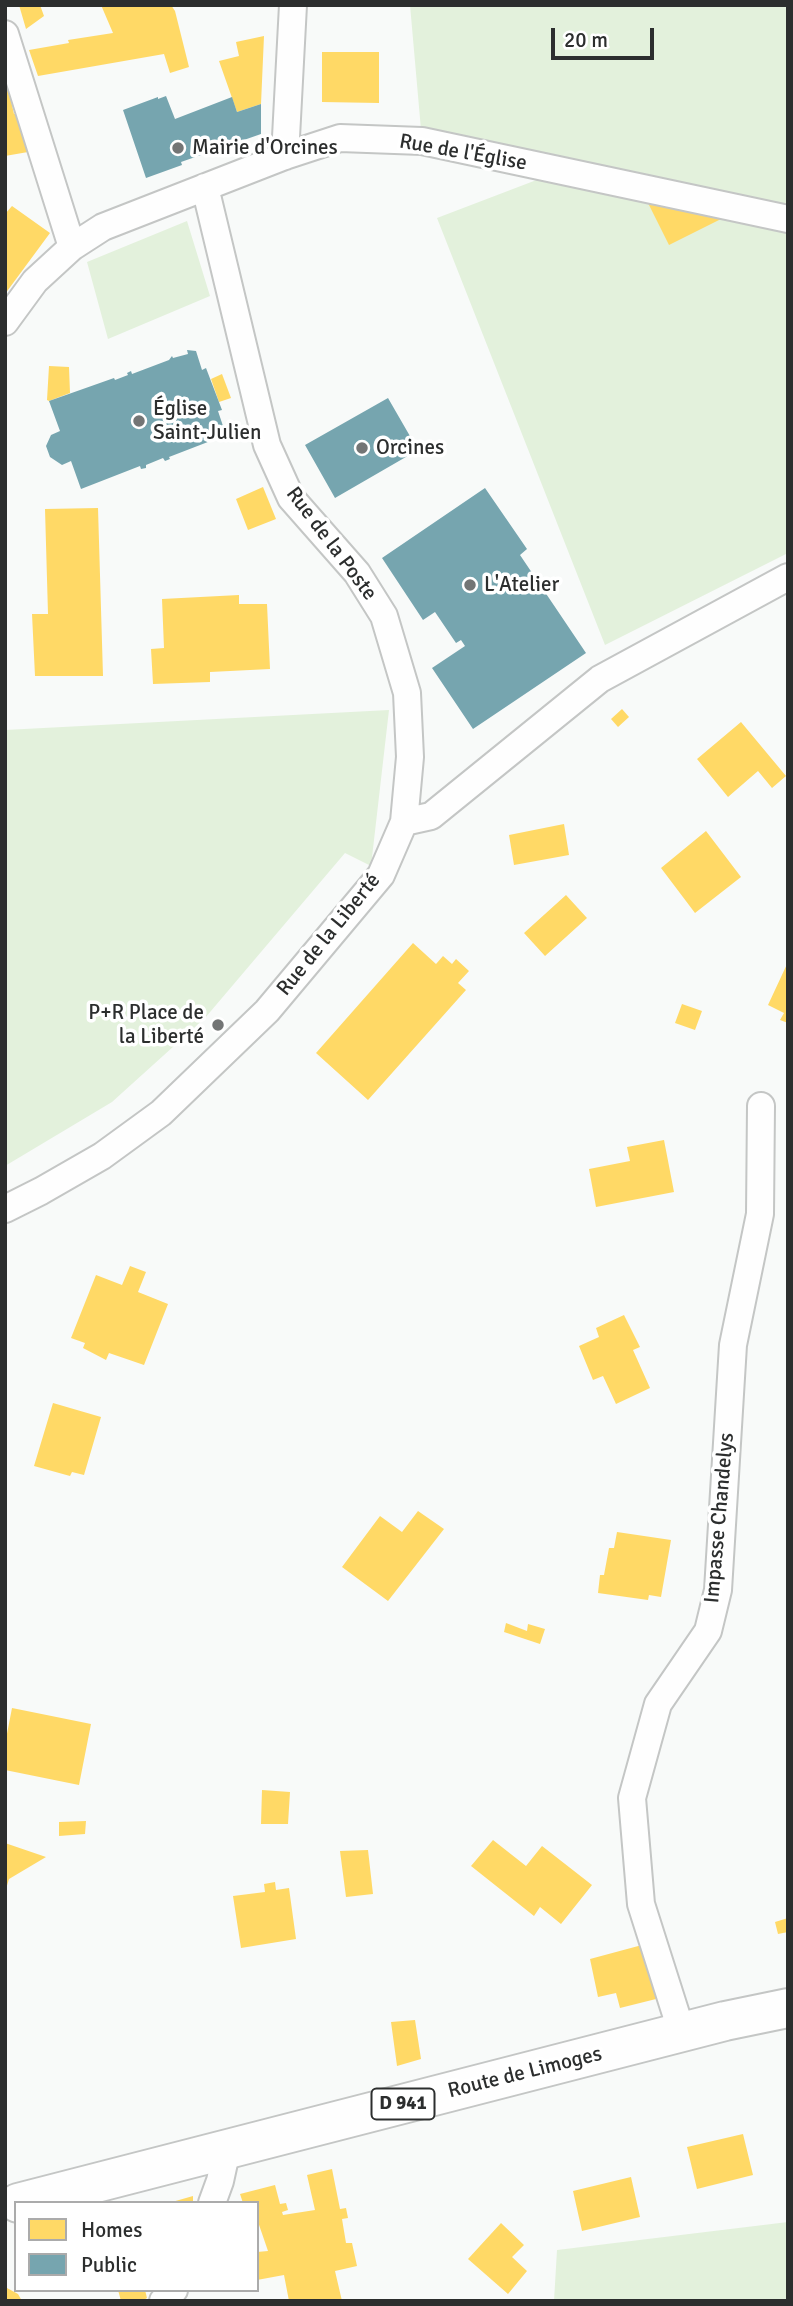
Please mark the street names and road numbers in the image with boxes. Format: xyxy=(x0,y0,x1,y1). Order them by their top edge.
street label: Rue de l'Église xyxy=(397,129,529,177)
street label: Rue de la Poste xyxy=(280,482,382,606)
street label: Rue de la Liberté xyxy=(272,869,386,1001)
street label: Impasse Chandelys xyxy=(700,1432,740,1604)
street label: Route de Limoges xyxy=(445,2042,605,2104)
road number: D 941 xyxy=(372,2088,434,2120)

